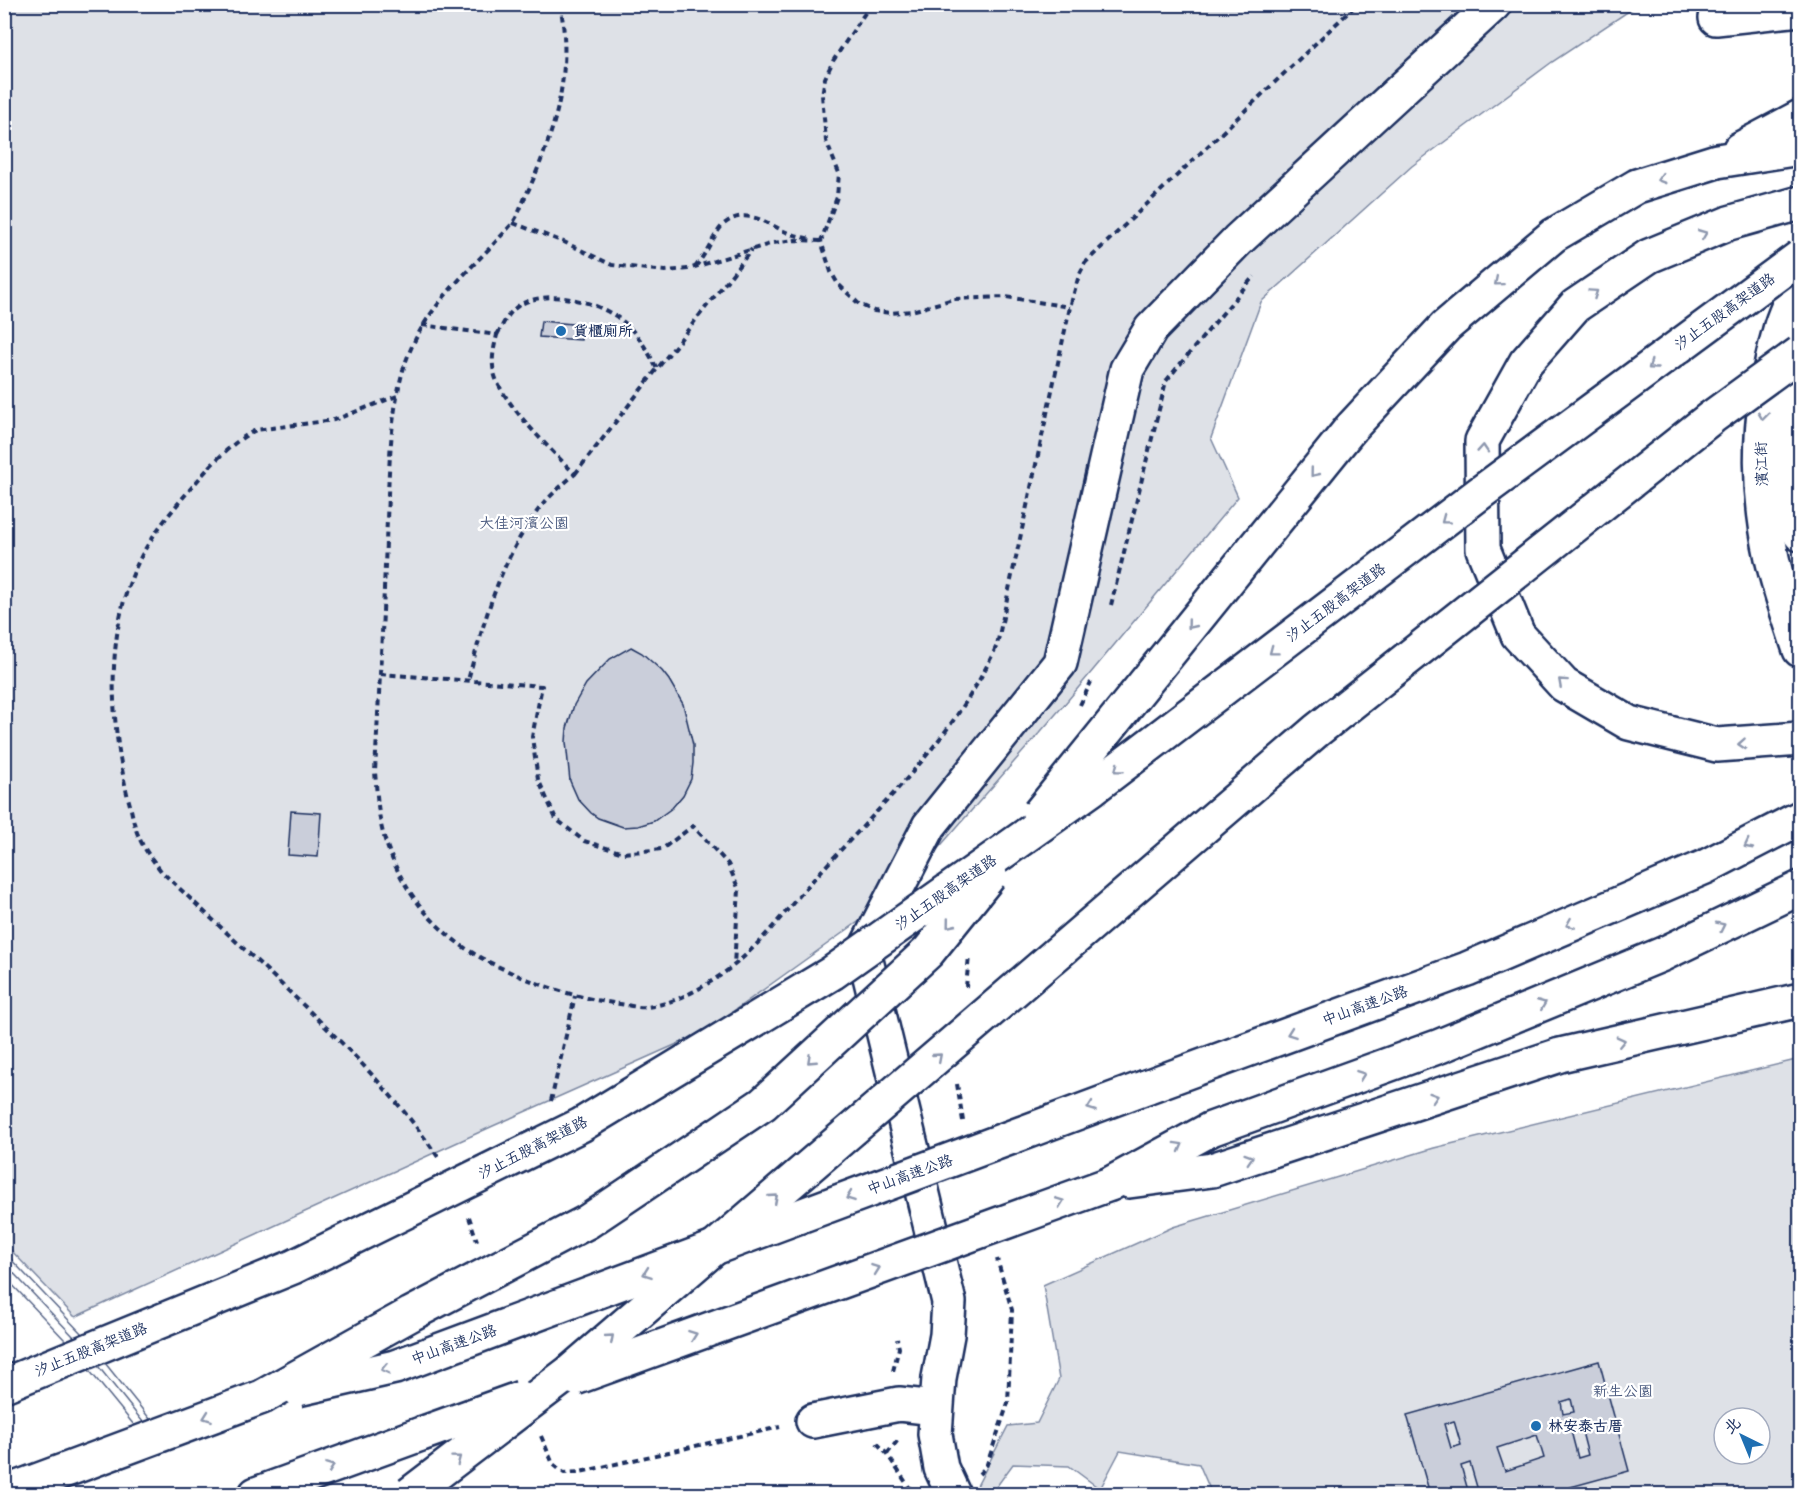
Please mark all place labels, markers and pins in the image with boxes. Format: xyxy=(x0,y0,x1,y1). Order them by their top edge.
place label: 貨櫃廁所 xyxy=(573,322,633,341)
marker: 貨櫃廁所 xyxy=(554,324,568,338)
place label: 林安泰古厝 xyxy=(1548,1417,1623,1436)
marker: 林安泰古厝 xyxy=(1529,1419,1543,1433)

